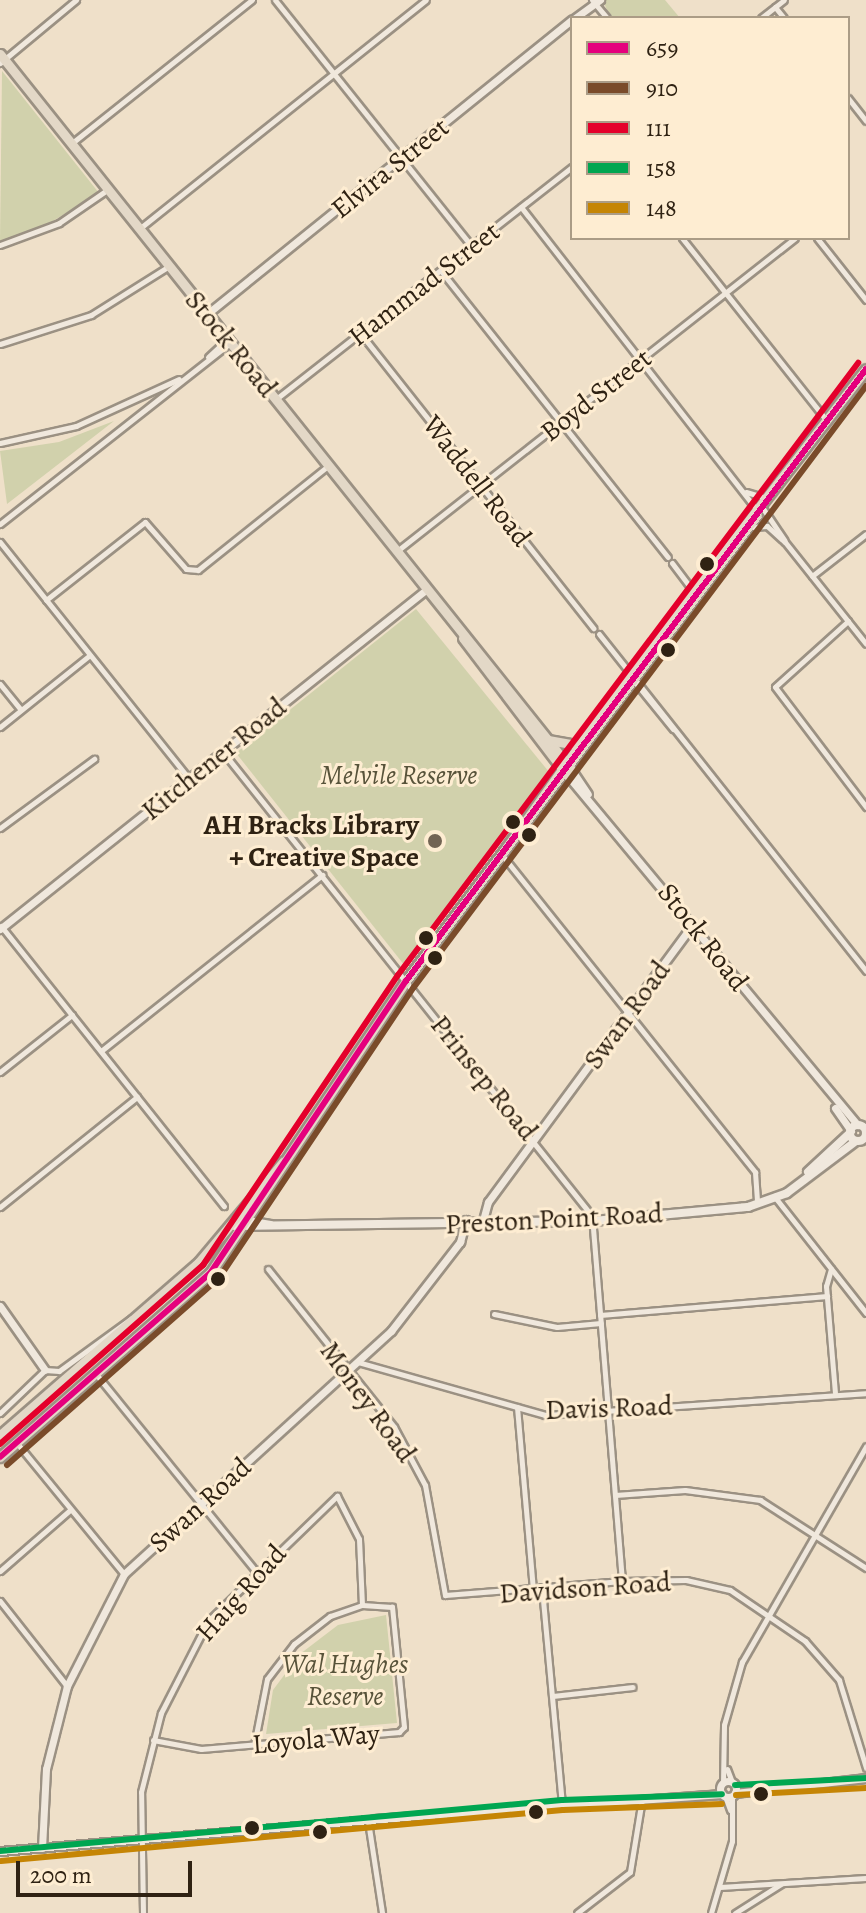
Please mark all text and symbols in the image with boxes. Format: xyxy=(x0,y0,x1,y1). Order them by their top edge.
legend xyxy=(570,16,850,240)
text: 659 xyxy=(646,32,678,64)
text: 910 xyxy=(646,72,678,104)
street label: Elvira Street xyxy=(324,110,456,226)
text: 111 xyxy=(646,112,671,144)
text: 158 xyxy=(646,152,676,184)
text: 148 xyxy=(646,192,677,224)
street label: Hammad Street xyxy=(342,215,506,353)
street label: Stock Road xyxy=(178,284,284,404)
street label: Boyd Street xyxy=(534,341,658,449)
street label: Waddell Road xyxy=(415,409,539,553)
unlabelled marker xyxy=(699,556,715,572)
unlabelled marker xyxy=(660,642,676,658)
street label: Kitchener Road xyxy=(135,690,293,828)
park label: Melvile Reserve xyxy=(321,758,477,792)
place label: AH Bracks Library + Creative Space xyxy=(204,808,419,874)
unlabelled marker xyxy=(505,814,521,830)
unlabelled marker xyxy=(521,827,537,843)
marker: AH Bracks Library + Creative Space xyxy=(426,832,444,850)
street label: Stock Road xyxy=(650,876,756,998)
unlabelled marker xyxy=(418,930,434,946)
unlabelled marker xyxy=(427,950,443,966)
street label: Swan Road xyxy=(576,954,678,1076)
street label: Prinsep Road xyxy=(423,1009,545,1147)
street label: Preston Point Road xyxy=(444,1197,664,1241)
unlabelled marker xyxy=(210,1271,226,1287)
street label: Money Road xyxy=(313,1335,423,1469)
street label: Davis Road xyxy=(545,1389,673,1427)
street label: Swan Road xyxy=(142,1450,258,1560)
street label: Haig Road xyxy=(189,1537,293,1649)
street label: Davidson Road xyxy=(498,1565,672,1611)
park label: Wal Hughes Reserve xyxy=(282,1647,408,1713)
street label: Loyola Way xyxy=(251,1717,381,1761)
unlabelled marker xyxy=(753,1786,769,1802)
unlabelled marker xyxy=(528,1804,544,1820)
unlabelled marker xyxy=(244,1820,260,1836)
unlabelled marker xyxy=(312,1824,328,1840)
scale bar xyxy=(20,1845,196,1895)
text: 200 m xyxy=(30,1859,92,1891)

